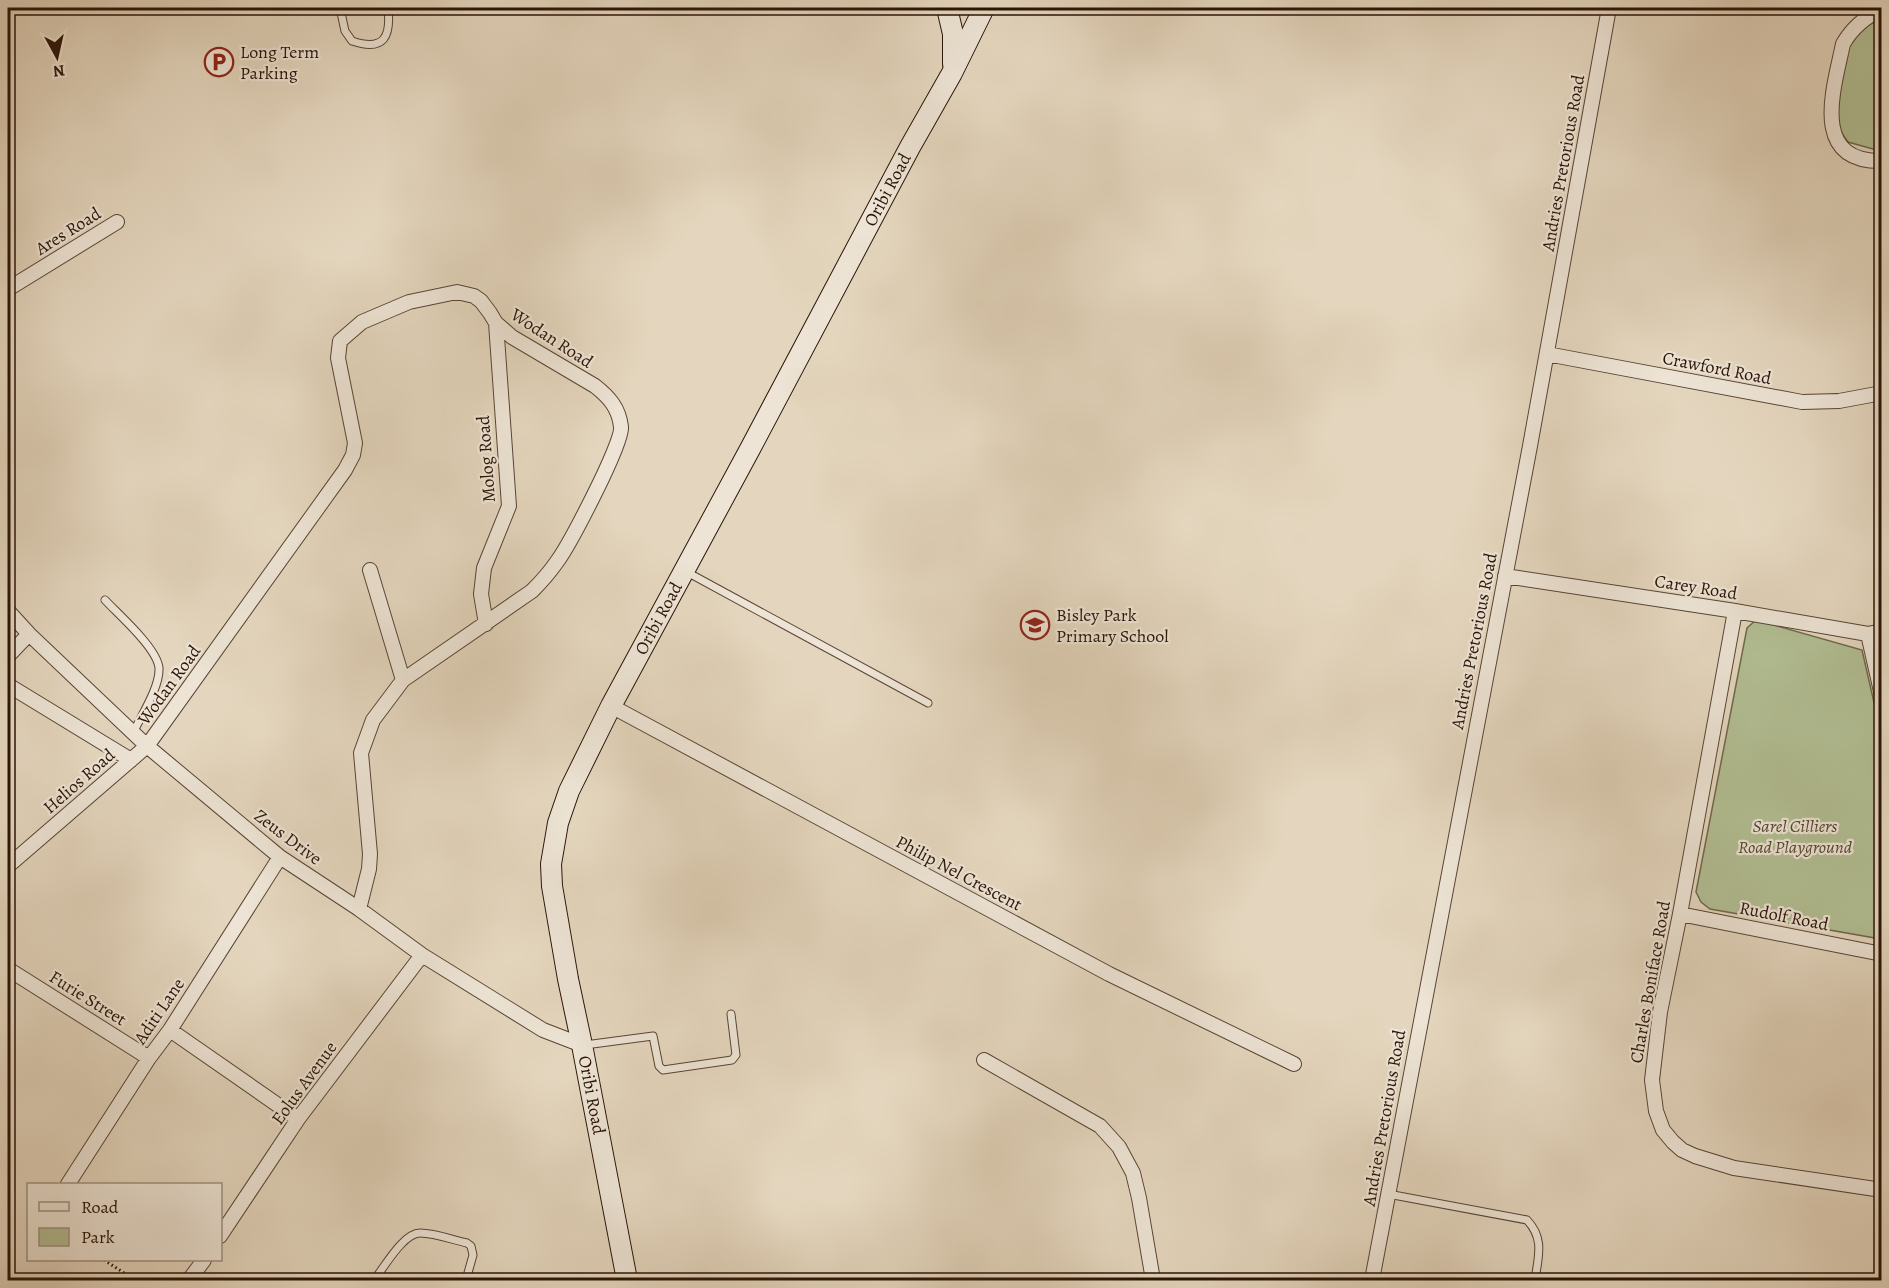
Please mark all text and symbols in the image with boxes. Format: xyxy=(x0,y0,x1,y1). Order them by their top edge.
north arrow xyxy=(27,27,87,87)
place label: Long Term Parking xyxy=(240,40,319,85)
parking icon: Long Term Parking xyxy=(203,46,235,78)
text: N xyxy=(51,59,66,83)
street label: Andries Pretorious Road xyxy=(1535,73,1590,254)
street label: Oribi Road xyxy=(858,149,917,231)
street label: Ares Road xyxy=(30,201,106,261)
street label: Wodan Road xyxy=(505,302,598,374)
street label: Crawford Road xyxy=(1661,346,1774,390)
street label: Molog Road xyxy=(471,414,501,503)
street label: Andries Pretorious Road xyxy=(1445,551,1503,732)
street label: Carey Road xyxy=(1653,569,1739,605)
street label: Oribi Road xyxy=(629,577,688,659)
place label: Bisley Park Primary School xyxy=(1056,603,1169,648)
school or university icon: Bisley Park Primary School xyxy=(1019,609,1051,641)
street label: Wodan Road xyxy=(131,640,206,731)
street label: Helios Road xyxy=(38,743,120,819)
street label: Zeus Drive xyxy=(249,804,327,870)
park label: Sarel Cilliers Road Playground xyxy=(1738,814,1853,859)
street label: Philip Nel Crescent xyxy=(892,830,1026,916)
street label: Rudolf Road xyxy=(1737,896,1831,936)
street label: Charles Boniface Road xyxy=(1624,899,1676,1065)
street label: Furie Street xyxy=(45,965,131,1031)
street label: Aditi Lane xyxy=(128,973,190,1050)
street label: Andries Pretorious Road xyxy=(1356,1028,1411,1209)
street label: Eolus Avenue xyxy=(266,1036,342,1130)
street label: Oribi Road xyxy=(573,1054,611,1137)
legend xyxy=(27,1183,222,1261)
text: Road xyxy=(81,1195,119,1219)
text: Park xyxy=(81,1225,115,1249)

